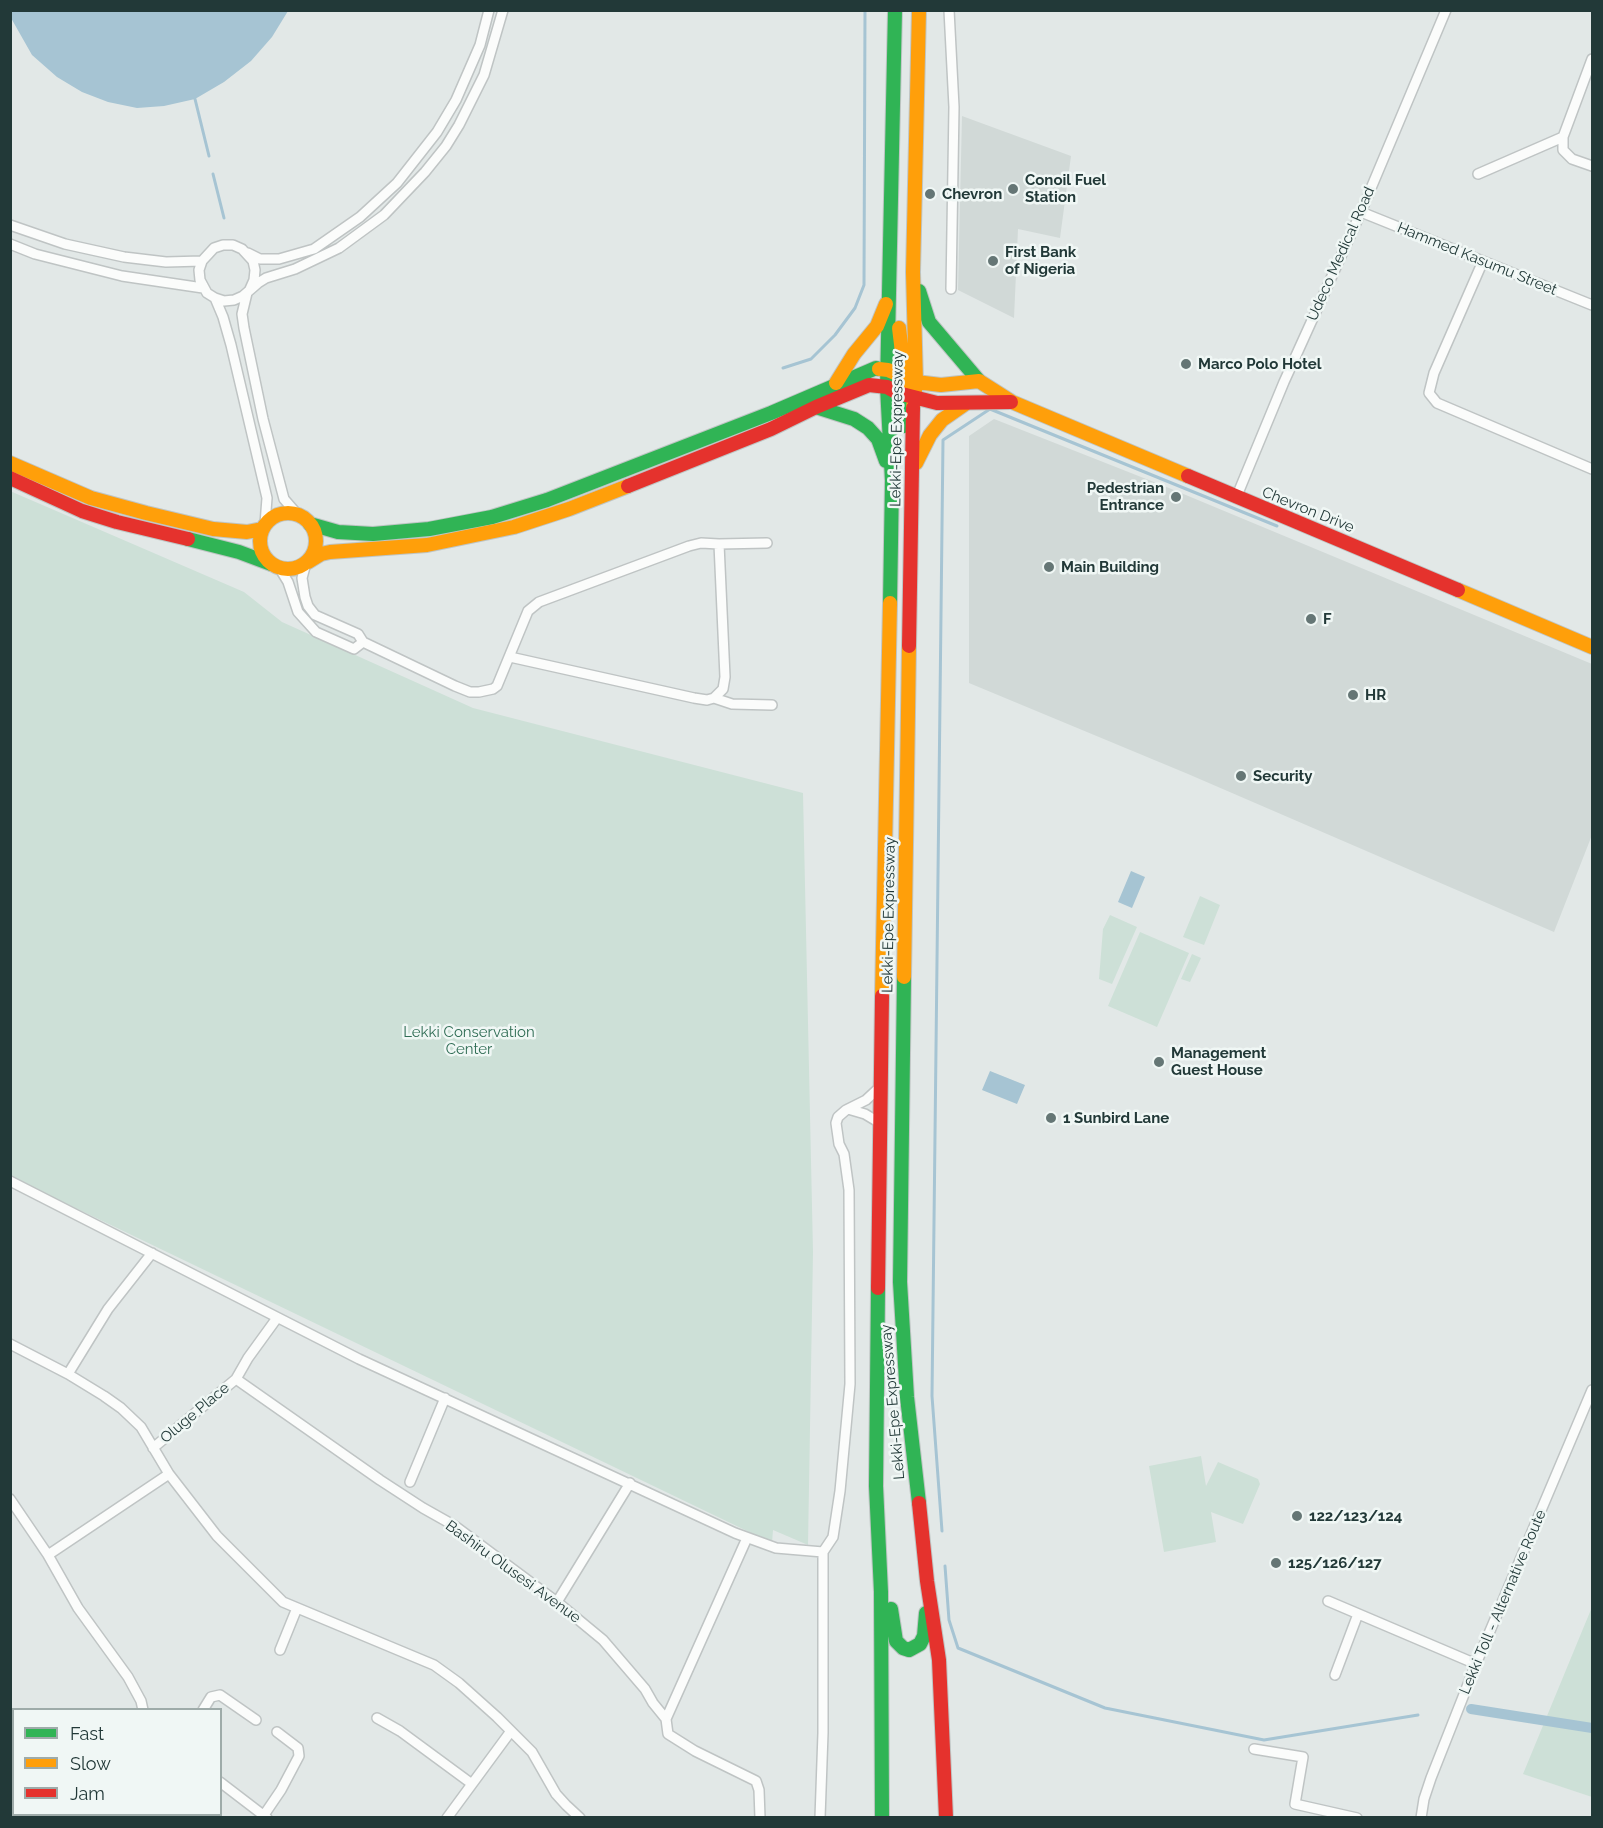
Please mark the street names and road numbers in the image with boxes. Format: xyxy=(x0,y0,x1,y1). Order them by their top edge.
street label: Udeco Medical Road xyxy=(1303,184,1379,324)
street label: Hammed Kasumu Street xyxy=(1394,219,1560,299)
street label: Lekki-Epe Expressway xyxy=(887,351,907,507)
street label: Chevron Drive xyxy=(1259,483,1357,537)
street label: Lekki-Epe Expressway xyxy=(879,837,899,993)
street label: Lekki-Epe Expressway xyxy=(877,1324,909,1480)
street label: Oluge Place xyxy=(157,1379,233,1447)
street label: Lekki Toll - Alternative Route xyxy=(1456,1507,1550,1697)
street label: Bashiru Olusesi Avenue xyxy=(442,1517,584,1627)

